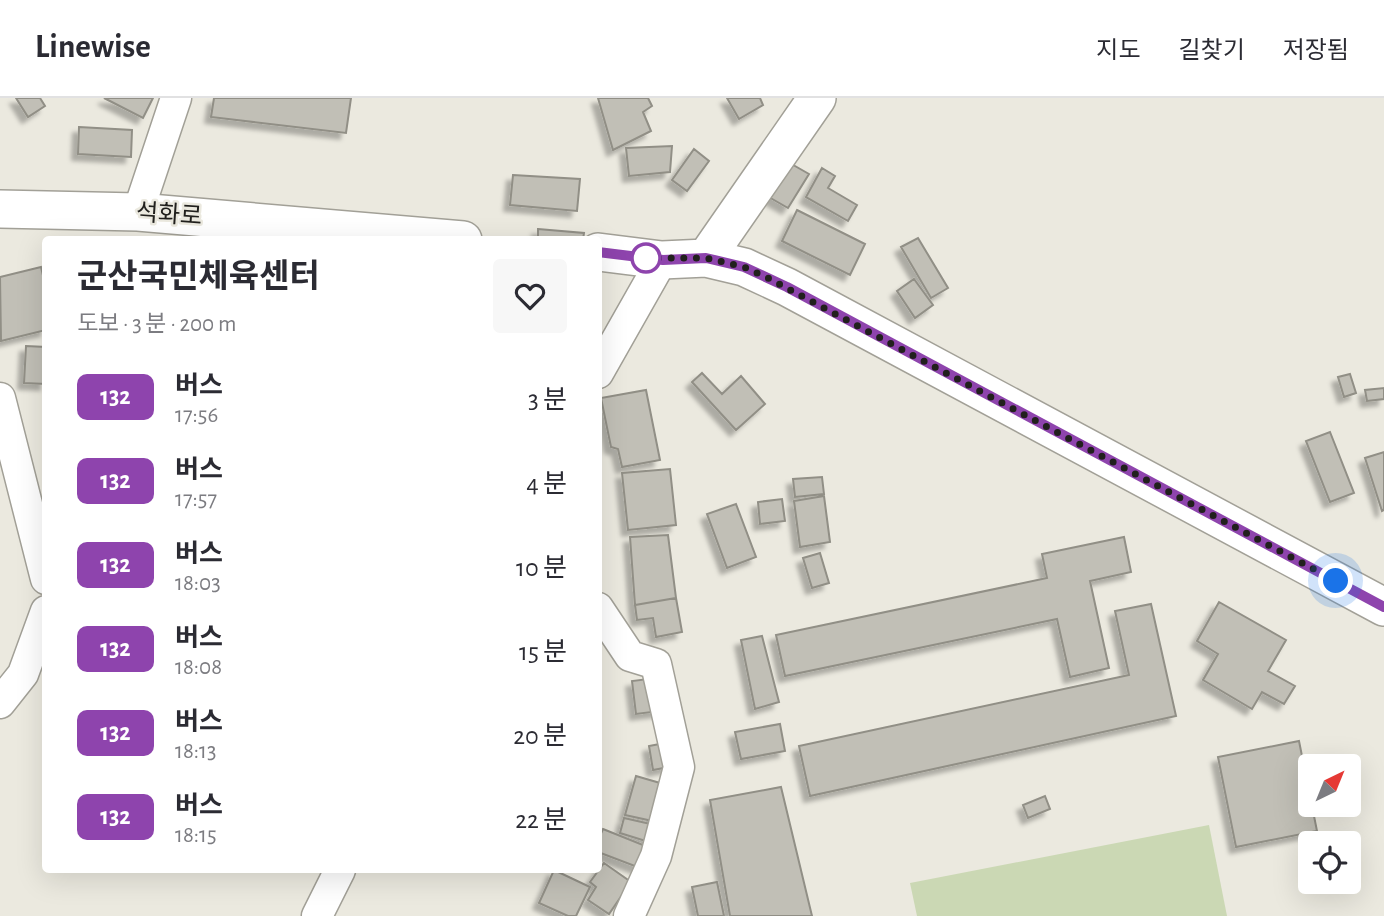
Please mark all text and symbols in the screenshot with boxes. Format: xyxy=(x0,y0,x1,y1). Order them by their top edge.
text: Linewise xyxy=(35,31,151,64)
text: 지도 xyxy=(1096,39,1141,63)
text: 길찾기 xyxy=(1179,39,1245,63)
text: 저장됨 xyxy=(1283,39,1349,63)
street label: 석화로 xyxy=(135,200,203,229)
unlabelled marker xyxy=(631,243,661,273)
button: heart xyxy=(493,259,567,333)
text: 군산국민체육센터 xyxy=(77,261,320,294)
text: 도보 · 3 분 · 200 m xyxy=(77,313,236,336)
text: 버스 xyxy=(175,373,223,399)
text: 132 xyxy=(100,385,131,409)
text: 3 분 xyxy=(528,387,567,413)
text: 17:56 xyxy=(175,404,218,427)
text: 버스 xyxy=(175,457,223,483)
text: 132 xyxy=(100,469,131,493)
text: 4 분 xyxy=(526,471,567,497)
text: 17:57 xyxy=(175,488,217,511)
text: 버스 xyxy=(175,541,223,567)
text: 132 xyxy=(100,553,131,577)
text: 10 분 xyxy=(516,555,567,581)
your location xyxy=(1318,563,1353,598)
text: 18:03 xyxy=(175,572,221,595)
text: 버스 xyxy=(175,625,223,651)
text: 132 xyxy=(100,637,131,661)
text: 15 분 xyxy=(519,639,567,665)
text: 18:08 xyxy=(175,656,222,679)
text: 버스 xyxy=(175,709,223,735)
text: 132 xyxy=(100,721,131,745)
text: 20 분 xyxy=(513,723,567,749)
text: 18:13 xyxy=(175,740,216,763)
north arrow xyxy=(1298,754,1362,817)
map controls xyxy=(1298,754,1361,894)
text: 버스 xyxy=(175,793,223,819)
text: 132 xyxy=(100,805,131,829)
text: 22 분 xyxy=(515,807,567,833)
text: 18:15 xyxy=(175,824,217,847)
button: locate xyxy=(1298,831,1361,894)

